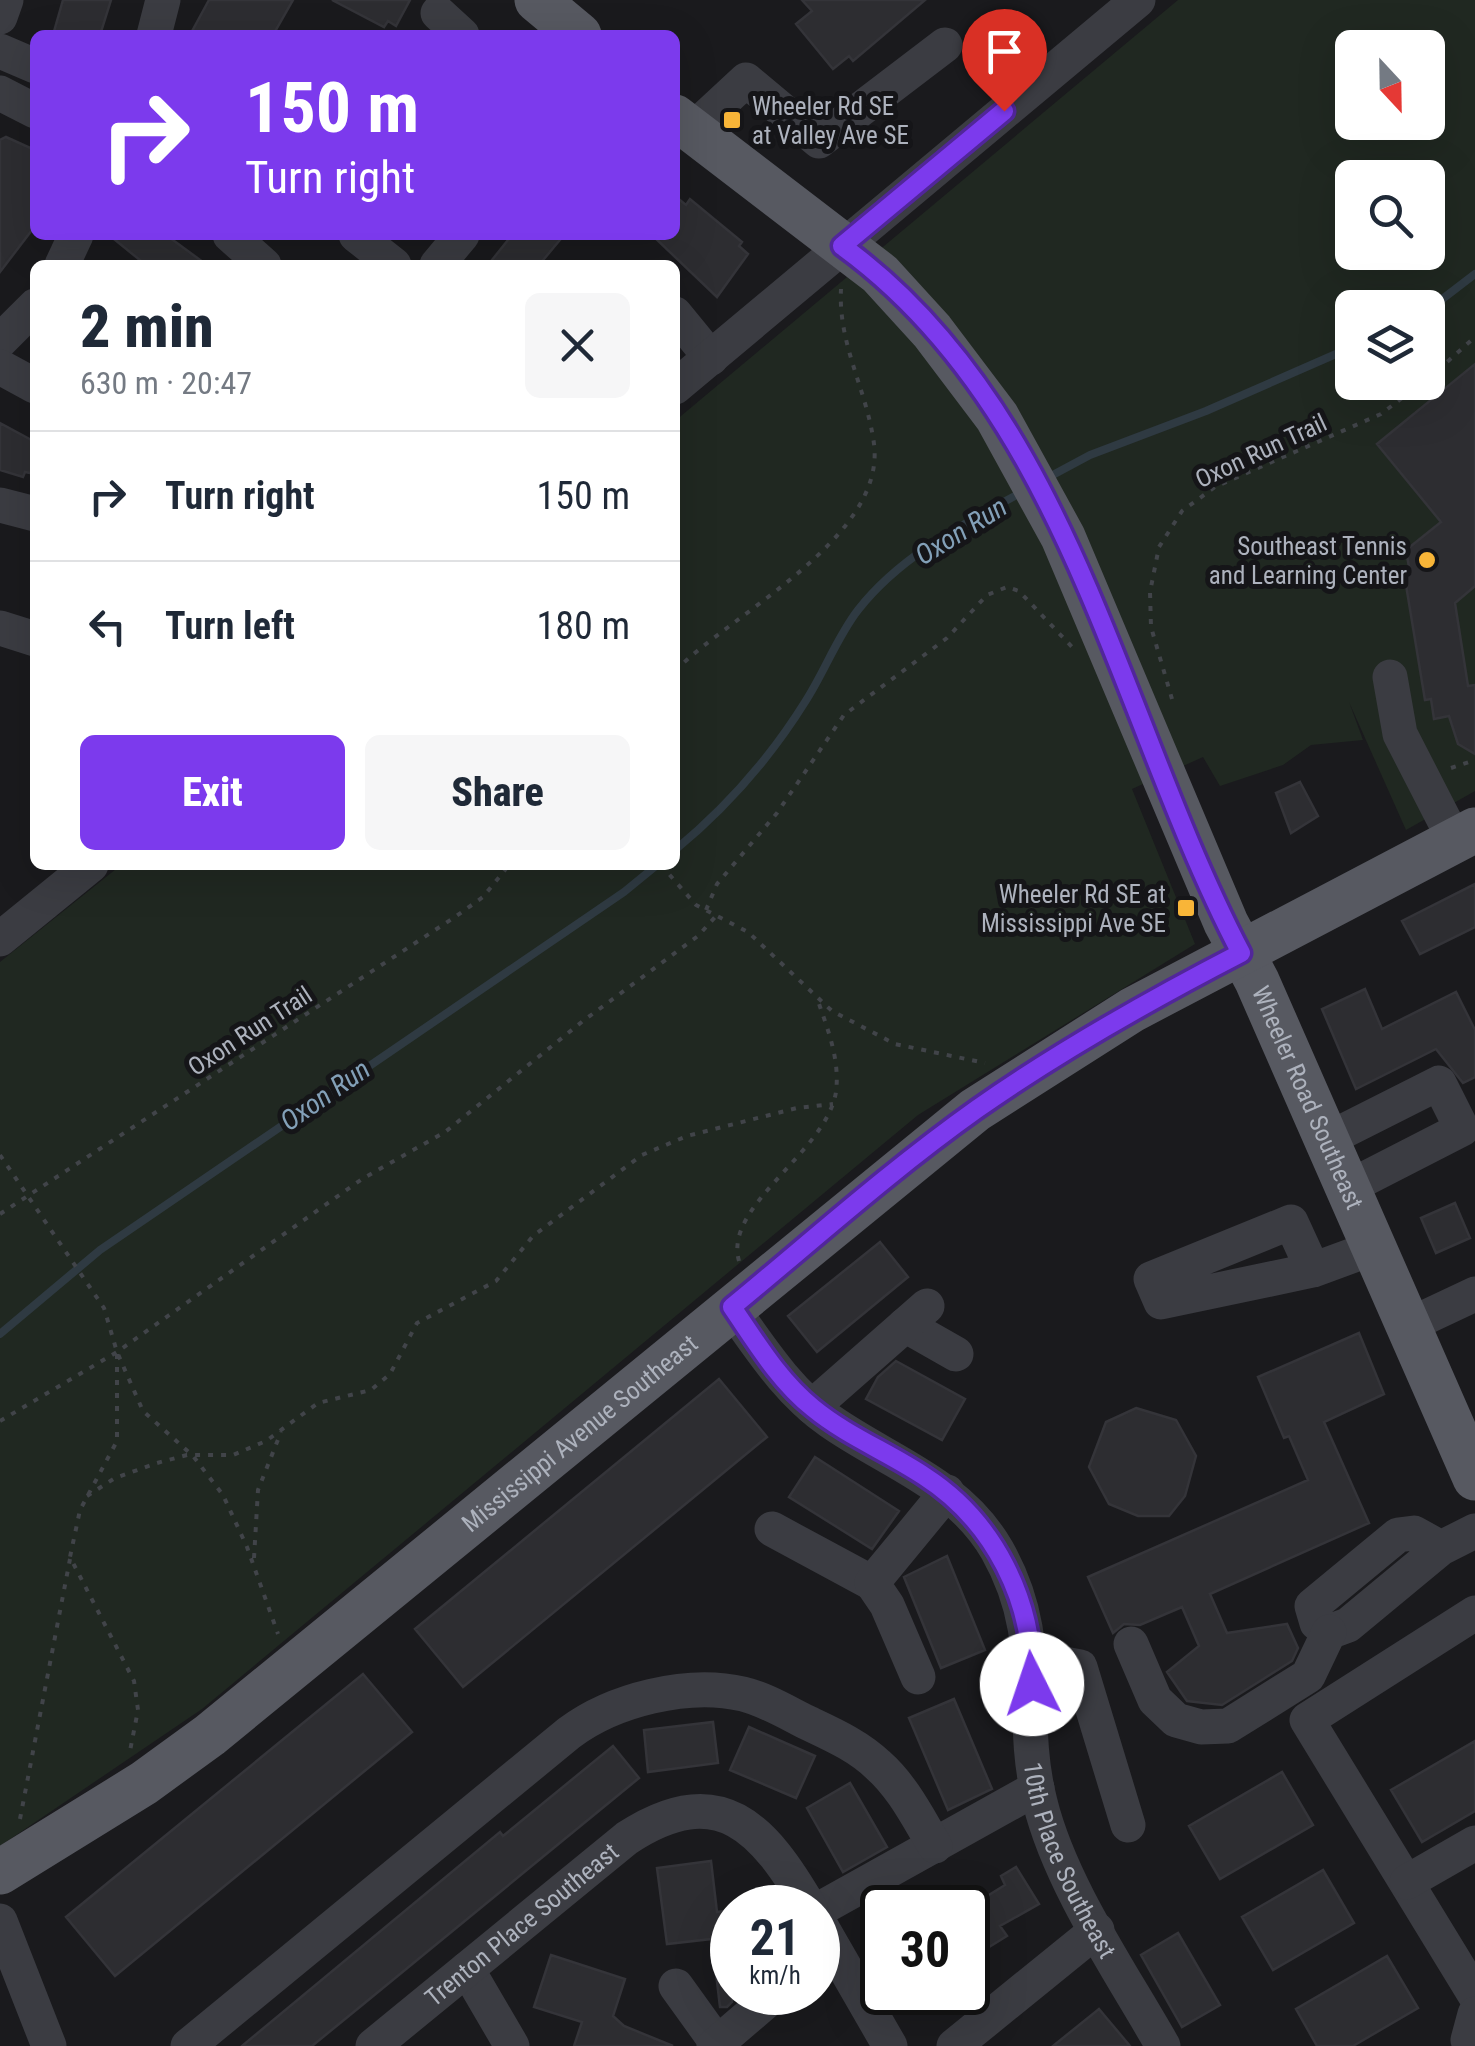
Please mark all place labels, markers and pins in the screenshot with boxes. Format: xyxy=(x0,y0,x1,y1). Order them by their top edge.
pin xyxy=(962,9,1047,112)
place label: Wheeler Rd SE at Valley Ave SE xyxy=(752,92,909,150)
marker: Wheeler Rd SE at Valley Ave SE xyxy=(721,109,743,131)
place label: Southeast Tennis and Learning Center xyxy=(1209,532,1407,590)
marker: Southeast Tennis and Learning Center xyxy=(1416,549,1438,571)
place label: Wheeler Rd SE at Mississippi Ave SE xyxy=(981,880,1166,938)
marker: Wheeler Rd SE at Mississippi Ave SE xyxy=(1175,897,1197,919)

